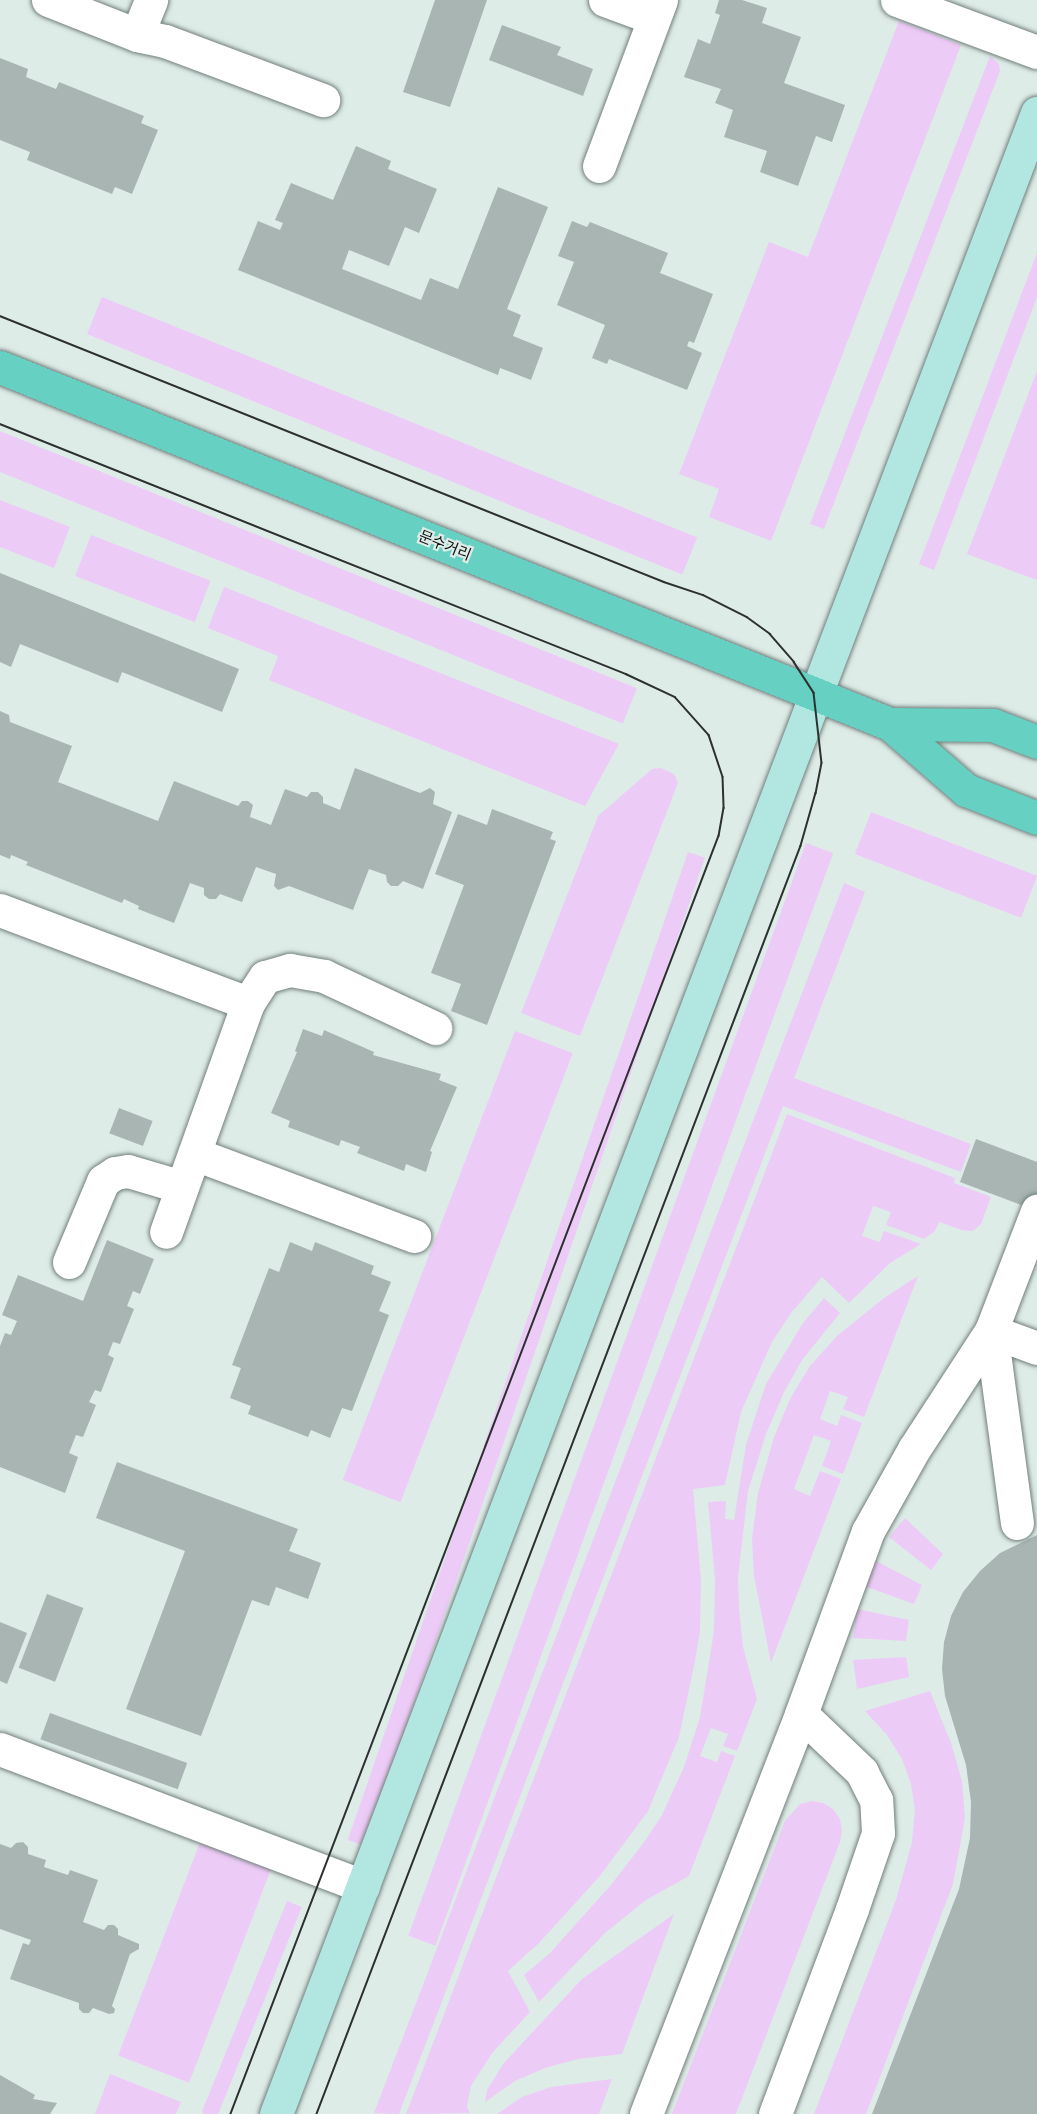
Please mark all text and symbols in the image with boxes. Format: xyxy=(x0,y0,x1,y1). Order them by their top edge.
street label: 문수거리 xyxy=(416,526,474,564)

